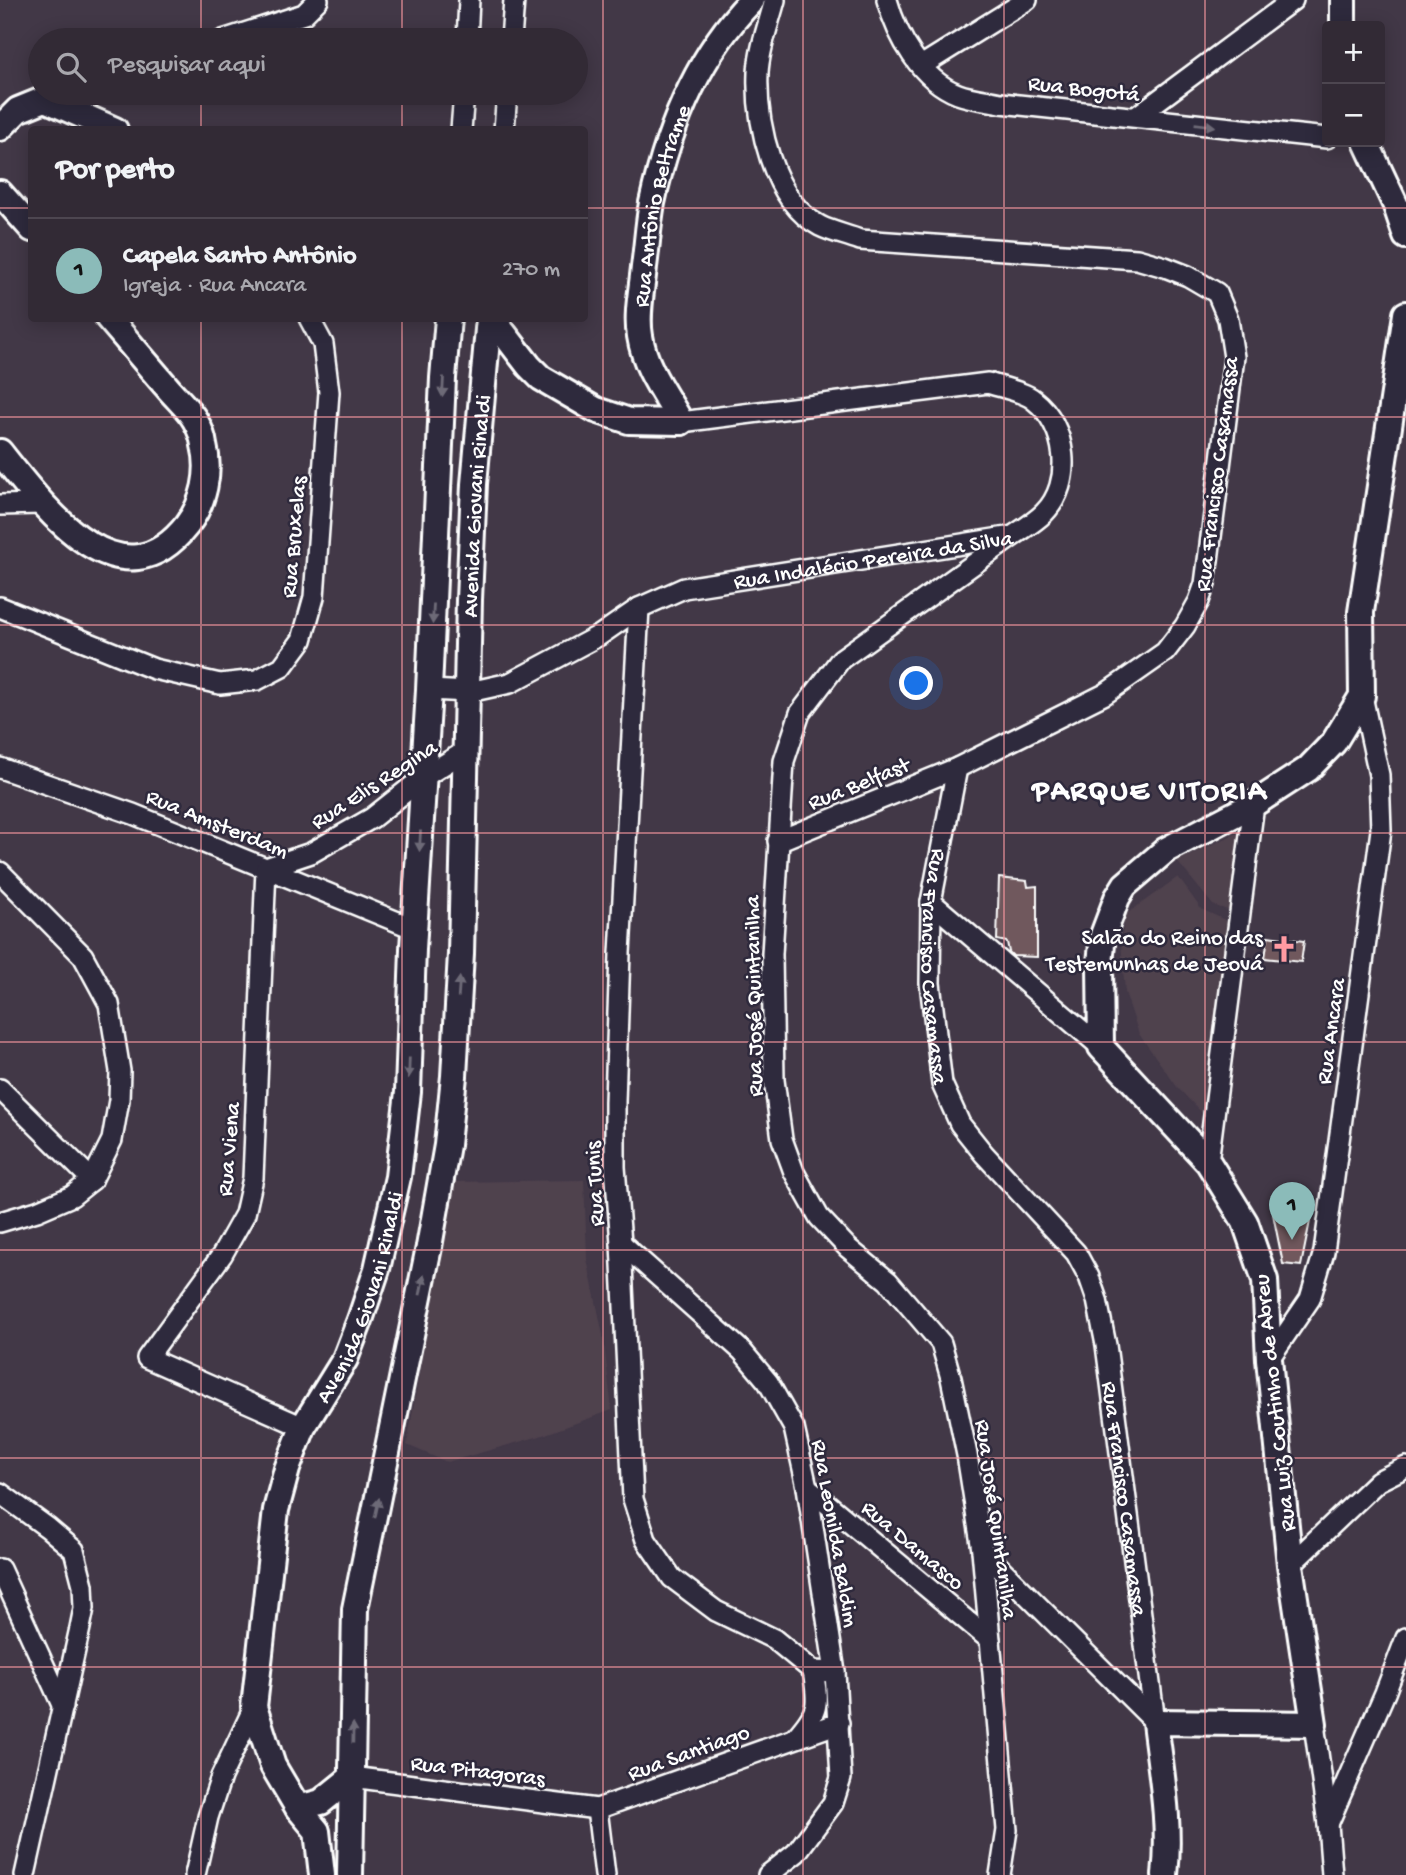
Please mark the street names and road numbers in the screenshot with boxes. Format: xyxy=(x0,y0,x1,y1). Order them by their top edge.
street label: Rua Bogotá xyxy=(1027,71,1142,110)
street label: Rua Antônio Beltrame xyxy=(629,100,699,309)
street label: Rua Francisco Casamassa xyxy=(1191,354,1246,593)
street label: Avenida Giovani Rinaldi xyxy=(459,394,499,618)
street label: Rua Bruxelas xyxy=(277,475,314,599)
street label: Rua Indalécio Pereira da Silva xyxy=(732,526,1016,597)
street label: Rua Elis Regina xyxy=(307,734,444,837)
street label: Rua Belfast xyxy=(804,752,916,818)
street label: Rua Amsterdam xyxy=(141,784,292,866)
street label: Rua Francisco Casamassa xyxy=(913,846,952,1087)
street label: Rua José Quintanilha xyxy=(740,894,771,1097)
street label: Rua Ancara xyxy=(1312,975,1353,1086)
street label: Rua Viena xyxy=(213,1100,248,1198)
street label: Rua Tunis xyxy=(581,1140,612,1227)
street label: Avenida Giovani Rinaldi xyxy=(311,1189,411,1409)
street label: Rua Luiz Coutinho de Abreu xyxy=(1250,1273,1303,1533)
street label: Rua Francisco Casamassa xyxy=(1094,1380,1151,1619)
street label: Rua José Quintanilha xyxy=(967,1418,1022,1622)
street label: Rua Leonilda Baldim xyxy=(804,1438,863,1630)
street label: Rua Damasco xyxy=(855,1496,969,1598)
street label: Rua Santiago xyxy=(625,1720,754,1789)
street label: Rua Pitagoras xyxy=(409,1751,547,1794)

